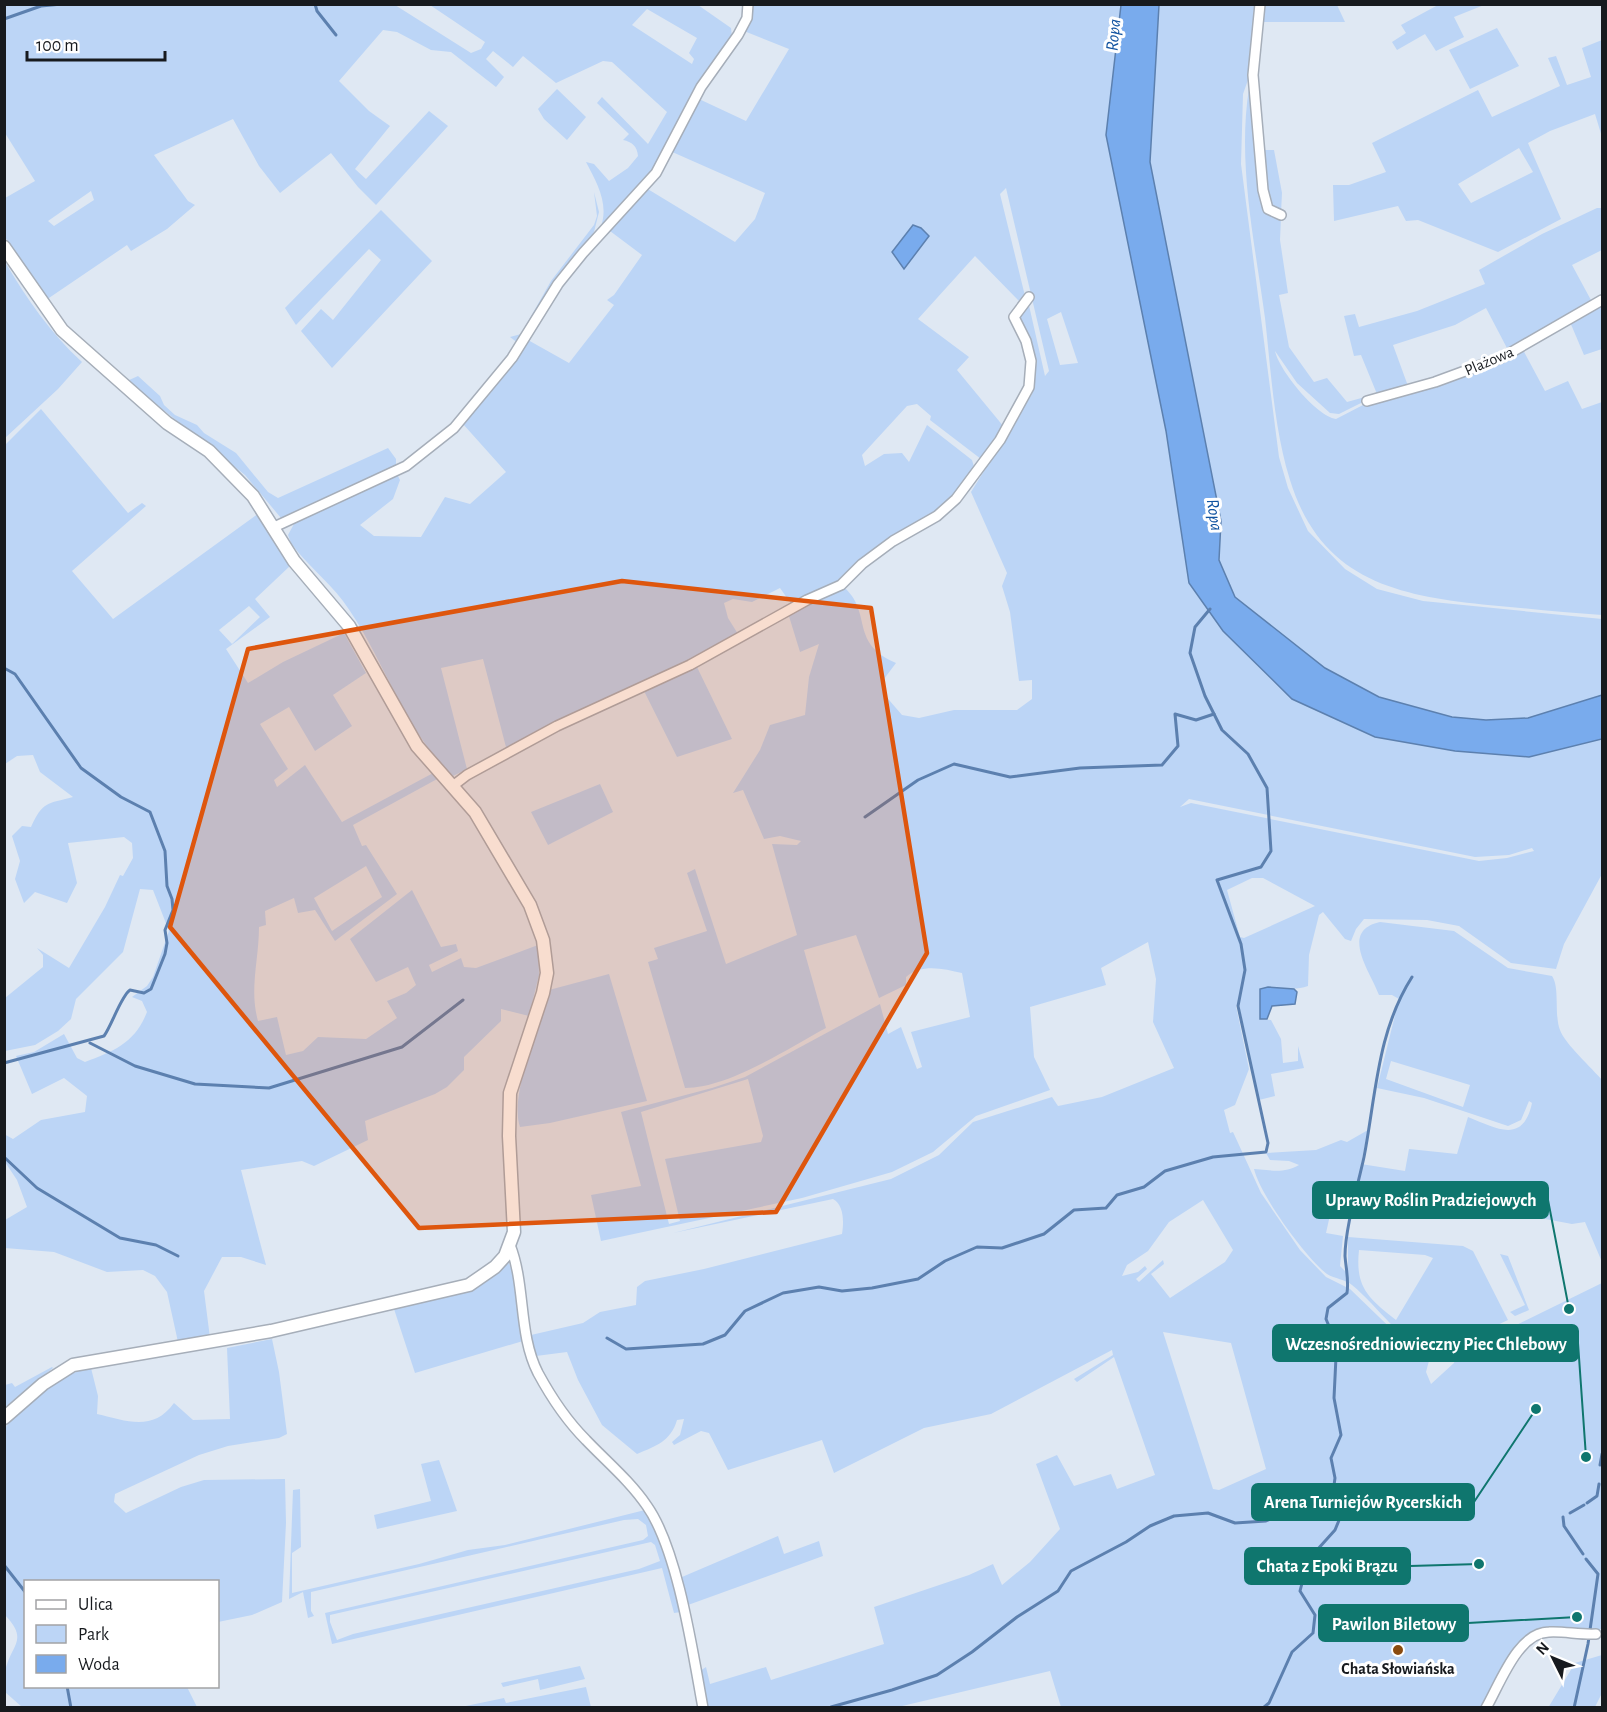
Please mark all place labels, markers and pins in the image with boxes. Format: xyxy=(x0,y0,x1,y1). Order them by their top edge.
callout: Uprawy Roślin Pradziejowych xyxy=(1313,1182,1548,1218)
callout: Wczesnośredniowieczny Piec Chlebowy xyxy=(1273,1325,1578,1361)
callout: Arena Turniejów Rycerskich xyxy=(1252,1484,1474,1520)
callout: Chata z Epoki Brązu xyxy=(1245,1548,1410,1584)
callout: Pawilon Biletowy xyxy=(1319,1605,1468,1641)
marker: Chata Słowiańska xyxy=(1391,1643,1405,1657)
place label: Chata Słowiańska xyxy=(1341,1661,1455,1677)

